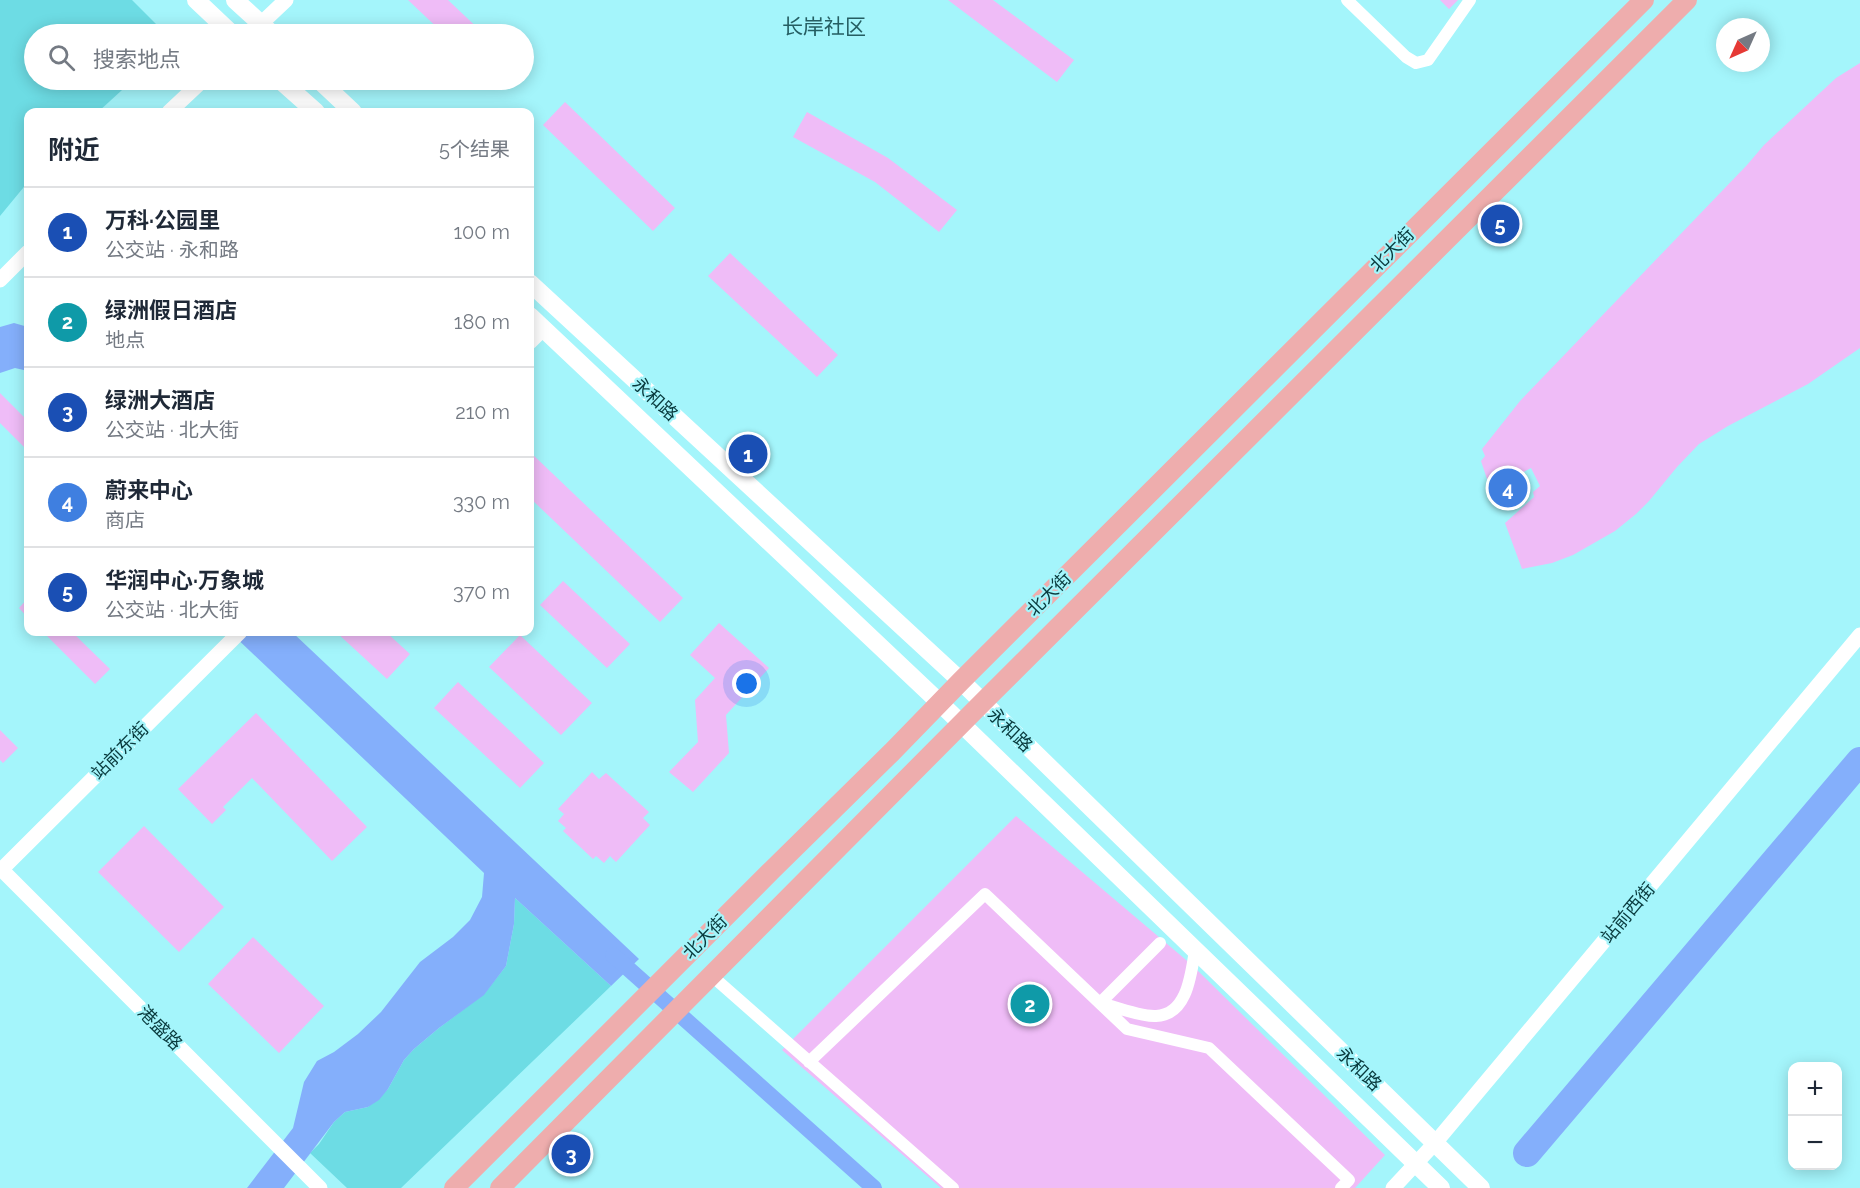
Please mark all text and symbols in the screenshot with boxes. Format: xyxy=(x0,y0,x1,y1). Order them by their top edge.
district label: 长岸社区 xyxy=(782,14,866,39)
north arrow xyxy=(1716,18,1770,72)
search box xyxy=(24,24,534,90)
icon: search xyxy=(45,41,78,74)
text: 搜索地点 xyxy=(93,46,181,72)
text: 附近 xyxy=(48,135,100,165)
text: 5个结果 xyxy=(439,137,510,161)
pin: 5 xyxy=(1480,202,1520,246)
text: 万科·公园里 xyxy=(105,207,220,233)
text: 1 xyxy=(63,220,72,244)
text: 100 m xyxy=(453,220,510,244)
street label: 北大街 xyxy=(1365,223,1418,276)
text: 公交站 · 永和路 xyxy=(105,238,239,262)
text: 绿洲假日酒店 xyxy=(105,297,237,323)
text: 2 xyxy=(62,310,73,334)
text: 180 m xyxy=(454,310,510,334)
text: 地点 xyxy=(105,328,145,352)
street label: 永和路 xyxy=(628,373,682,425)
text: 绿洲大酒店 xyxy=(105,387,215,413)
text: 3 xyxy=(62,400,73,424)
text: 210 m xyxy=(455,400,510,424)
text: 公交站 · 北大街 xyxy=(105,418,239,442)
pin: 1 xyxy=(728,432,768,476)
pin: 4 xyxy=(1488,466,1528,510)
text: 蔚来中心 xyxy=(105,477,193,503)
text: 4 xyxy=(62,490,73,514)
text: 330 m xyxy=(453,490,510,514)
text: 商店 xyxy=(105,508,145,532)
text: 华润中心·万象城 xyxy=(105,567,264,593)
street label: 北大街 xyxy=(1022,567,1075,620)
text: 5 xyxy=(62,580,73,604)
text: 370 m xyxy=(453,580,510,604)
text: 公交站 · 北大街 xyxy=(105,598,239,622)
your location xyxy=(732,669,761,698)
street label: 永和路 xyxy=(984,703,1037,756)
street label: 站前东街 xyxy=(87,718,153,784)
street label: 站前西街 xyxy=(1596,878,1659,947)
street label: 北大街 xyxy=(678,910,731,963)
pin: 2 xyxy=(1010,982,1050,1026)
street label: 港盛路 xyxy=(134,1001,187,1054)
street label: 永和路 xyxy=(1333,1042,1386,1095)
map controls xyxy=(1788,1062,1842,1170)
button: + xyxy=(1788,1062,1842,1116)
button: − xyxy=(1788,1116,1842,1170)
pin: 3 xyxy=(552,1132,590,1176)

